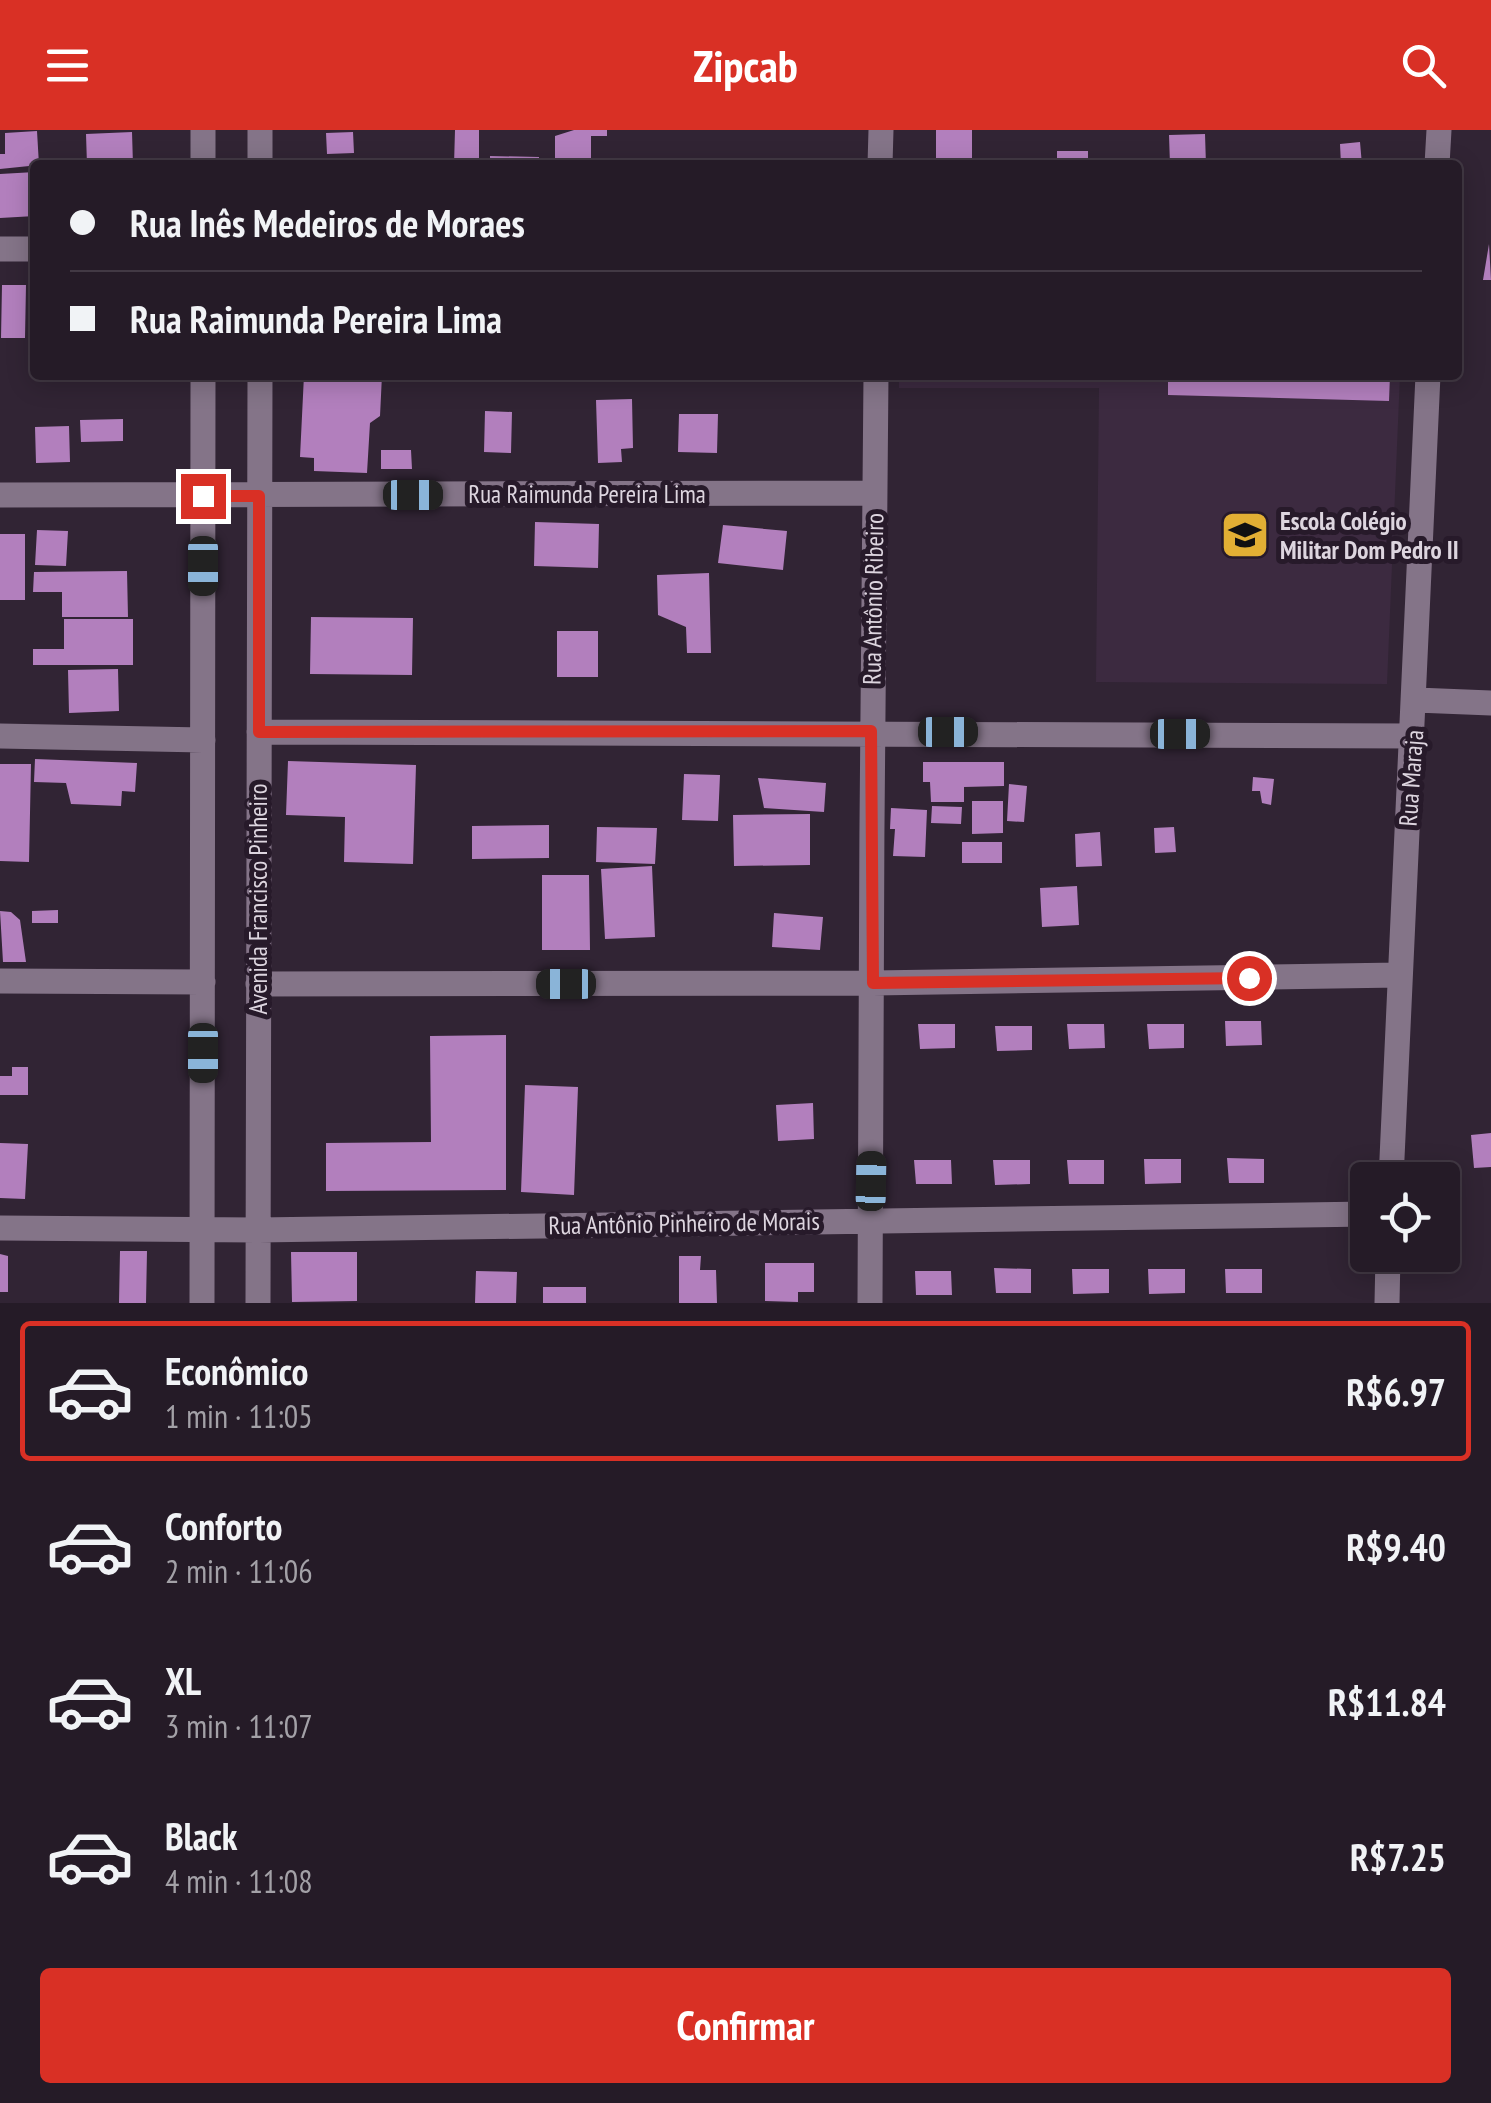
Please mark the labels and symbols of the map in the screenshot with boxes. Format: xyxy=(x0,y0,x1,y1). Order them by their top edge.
route end xyxy=(181,474,226,519)
street label: Rua Raimunda Pereira Lima xyxy=(468,478,706,510)
car xyxy=(383,480,443,510)
place label: Escola Colégio Militar Dom Pedro II xyxy=(1280,505,1459,566)
school or university icon: Escola Colégio Militar Dom Pedro II xyxy=(1219,509,1271,561)
street label: Rua Antônio Ribeiro xyxy=(856,513,890,685)
car xyxy=(188,536,218,596)
car xyxy=(918,717,978,747)
car xyxy=(1150,719,1210,749)
street label: Rua Maraja xyxy=(1392,729,1430,827)
street label: Avenida Francisco Pinheiro xyxy=(242,783,274,1015)
route start xyxy=(1227,956,1272,1001)
car xyxy=(536,969,596,999)
car xyxy=(188,1023,218,1083)
car xyxy=(855,1151,887,1211)
street label: Rua Antônio Pinheiro de Morais xyxy=(548,1205,820,1241)

